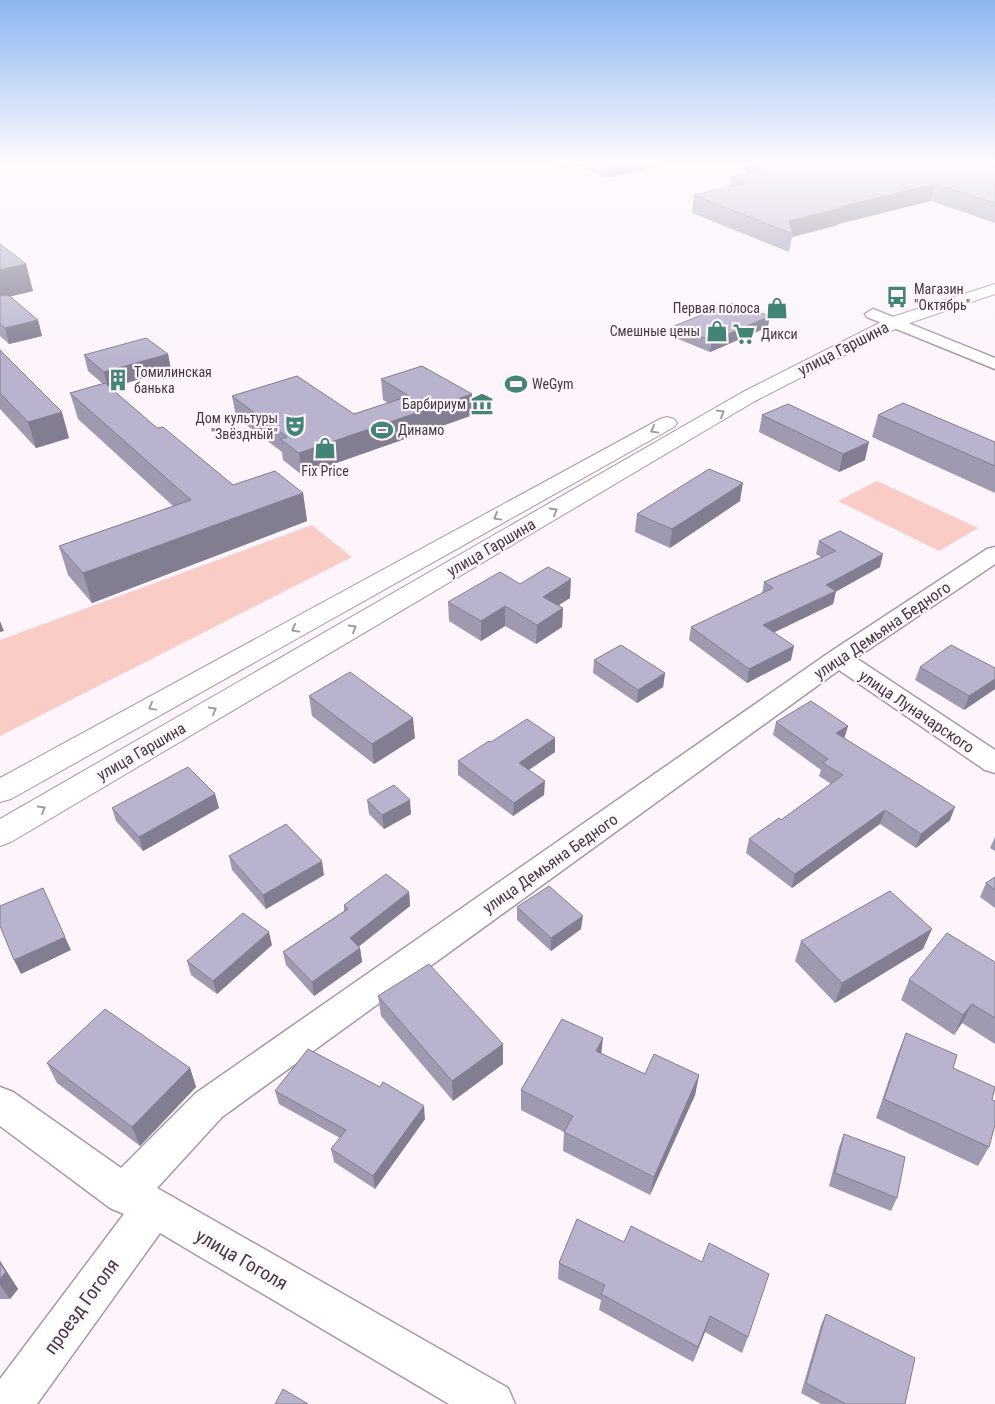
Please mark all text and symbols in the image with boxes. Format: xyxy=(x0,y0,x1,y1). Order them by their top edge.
place label: Магазин "Октябрь" xyxy=(914,281,970,313)
bus stop icon: Магазин "Октябрь" xyxy=(884,284,910,310)
shop icon: Первая полоса xyxy=(764,295,790,321)
place label: Первая полоса xyxy=(673,300,760,316)
street label: улица Гаршина xyxy=(795,317,892,379)
shop icon: Смешные цены xyxy=(704,318,730,344)
supermarket icon: Дикси xyxy=(731,321,757,347)
place label: Смешные цены xyxy=(610,323,700,339)
place label: Дикси xyxy=(761,326,798,342)
place label: Томилинская банька xyxy=(134,364,212,396)
building icon: Томилинская банька xyxy=(105,367,131,393)
sports icon: WeGym xyxy=(503,371,529,397)
place label: WeGym xyxy=(532,376,574,392)
museum icon: Барбириум xyxy=(469,391,495,417)
place label: Барбириум xyxy=(402,396,466,412)
place label: Дом культуры "Звёздный" xyxy=(196,410,278,442)
one-way arrow xyxy=(715,410,724,420)
theatre icon: Дом культуры "Звёздный" xyxy=(282,413,308,439)
sports icon: Динамо xyxy=(369,417,395,443)
place label: Динамо xyxy=(398,422,444,438)
one-way arrow xyxy=(650,424,659,434)
shop icon: Fix Price xyxy=(312,435,338,461)
place label: Fix Price xyxy=(301,463,349,479)
one-way arrow xyxy=(548,507,557,517)
one-way arrow xyxy=(493,511,502,521)
street label: улица Гаршина xyxy=(443,514,539,580)
street label: улица Демьяна Бедного xyxy=(810,578,954,683)
one-way arrow xyxy=(291,623,300,633)
one-way arrow xyxy=(348,624,357,634)
street label: улица Луначарского xyxy=(856,666,978,757)
one-way arrow xyxy=(149,701,158,711)
one-way arrow xyxy=(207,706,216,716)
street label: улица Гаршина xyxy=(93,718,189,784)
one-way arrow xyxy=(37,806,46,816)
street label: улица Демьяна Бедного xyxy=(479,810,621,917)
street label: улица Гоголя xyxy=(192,1224,292,1295)
street label: проезд Гоголя xyxy=(39,1254,124,1359)

